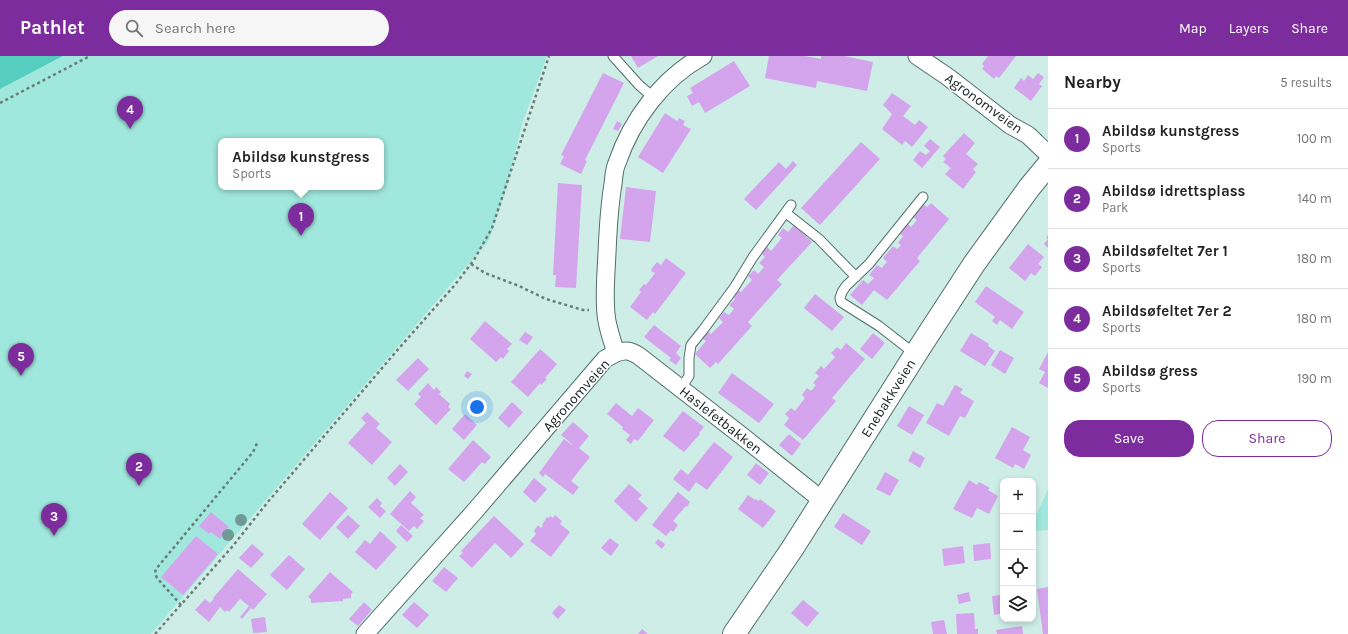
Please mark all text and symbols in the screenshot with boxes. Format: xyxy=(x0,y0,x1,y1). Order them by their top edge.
search box xyxy=(109,10,389,46)
text: Pathlet xyxy=(20,17,85,39)
icon: search xyxy=(123,17,145,39)
text: Search here xyxy=(155,19,236,37)
text: Map xyxy=(1179,20,1207,37)
text: Layers xyxy=(1229,20,1269,37)
text: Share xyxy=(1291,20,1328,37)
street label: Agronomveien xyxy=(942,70,1026,137)
text: Nearby xyxy=(1064,72,1121,92)
text: 5 results xyxy=(1280,75,1332,90)
pin: 4 xyxy=(117,96,143,129)
text: Abildsø kunstgress xyxy=(1102,122,1239,140)
text: 1 xyxy=(1075,131,1079,146)
text: 100 m xyxy=(1297,131,1332,146)
popup xyxy=(218,138,384,190)
text: Sports xyxy=(1102,140,1141,155)
text: Abildsø kunstgress xyxy=(232,148,370,166)
text: Sports xyxy=(232,166,271,181)
text: Abildsø idrettsplass xyxy=(1102,182,1246,200)
text: 2 xyxy=(1073,191,1081,206)
text: 140 m xyxy=(1297,191,1332,206)
text: Park xyxy=(1102,200,1128,215)
pin: 1 xyxy=(288,203,314,236)
text: Abildsøfeltet 7er 1 xyxy=(1102,242,1228,260)
text: 3 xyxy=(1073,251,1081,266)
text: 180 m xyxy=(1297,251,1332,266)
text: Sports xyxy=(1102,260,1141,275)
text: Abildsøfeltet 7er 2 xyxy=(1102,302,1231,320)
text: 4 xyxy=(1073,311,1081,326)
text: 180 m xyxy=(1297,311,1332,326)
text: Sports xyxy=(1102,320,1141,335)
pin: 5 xyxy=(8,343,34,376)
street label: Agronomveien xyxy=(539,356,613,435)
street label: Enebakkveien xyxy=(858,356,919,441)
text: Abildsø gress xyxy=(1102,362,1198,380)
text: 5 xyxy=(1073,371,1081,386)
text: 190 m xyxy=(1297,371,1332,386)
text: Sports xyxy=(1102,380,1141,395)
street label: Haslefetbakken xyxy=(676,383,765,458)
your location xyxy=(467,397,487,417)
button: Save xyxy=(1064,420,1194,457)
button: Share xyxy=(1202,420,1332,457)
pin: 2 xyxy=(126,453,152,486)
map controls xyxy=(1000,478,1036,622)
button: + xyxy=(1000,478,1036,514)
pin: 3 xyxy=(41,503,67,536)
button: − xyxy=(1000,514,1036,550)
button: locate xyxy=(1000,550,1036,586)
button: layers xyxy=(1000,586,1036,622)

